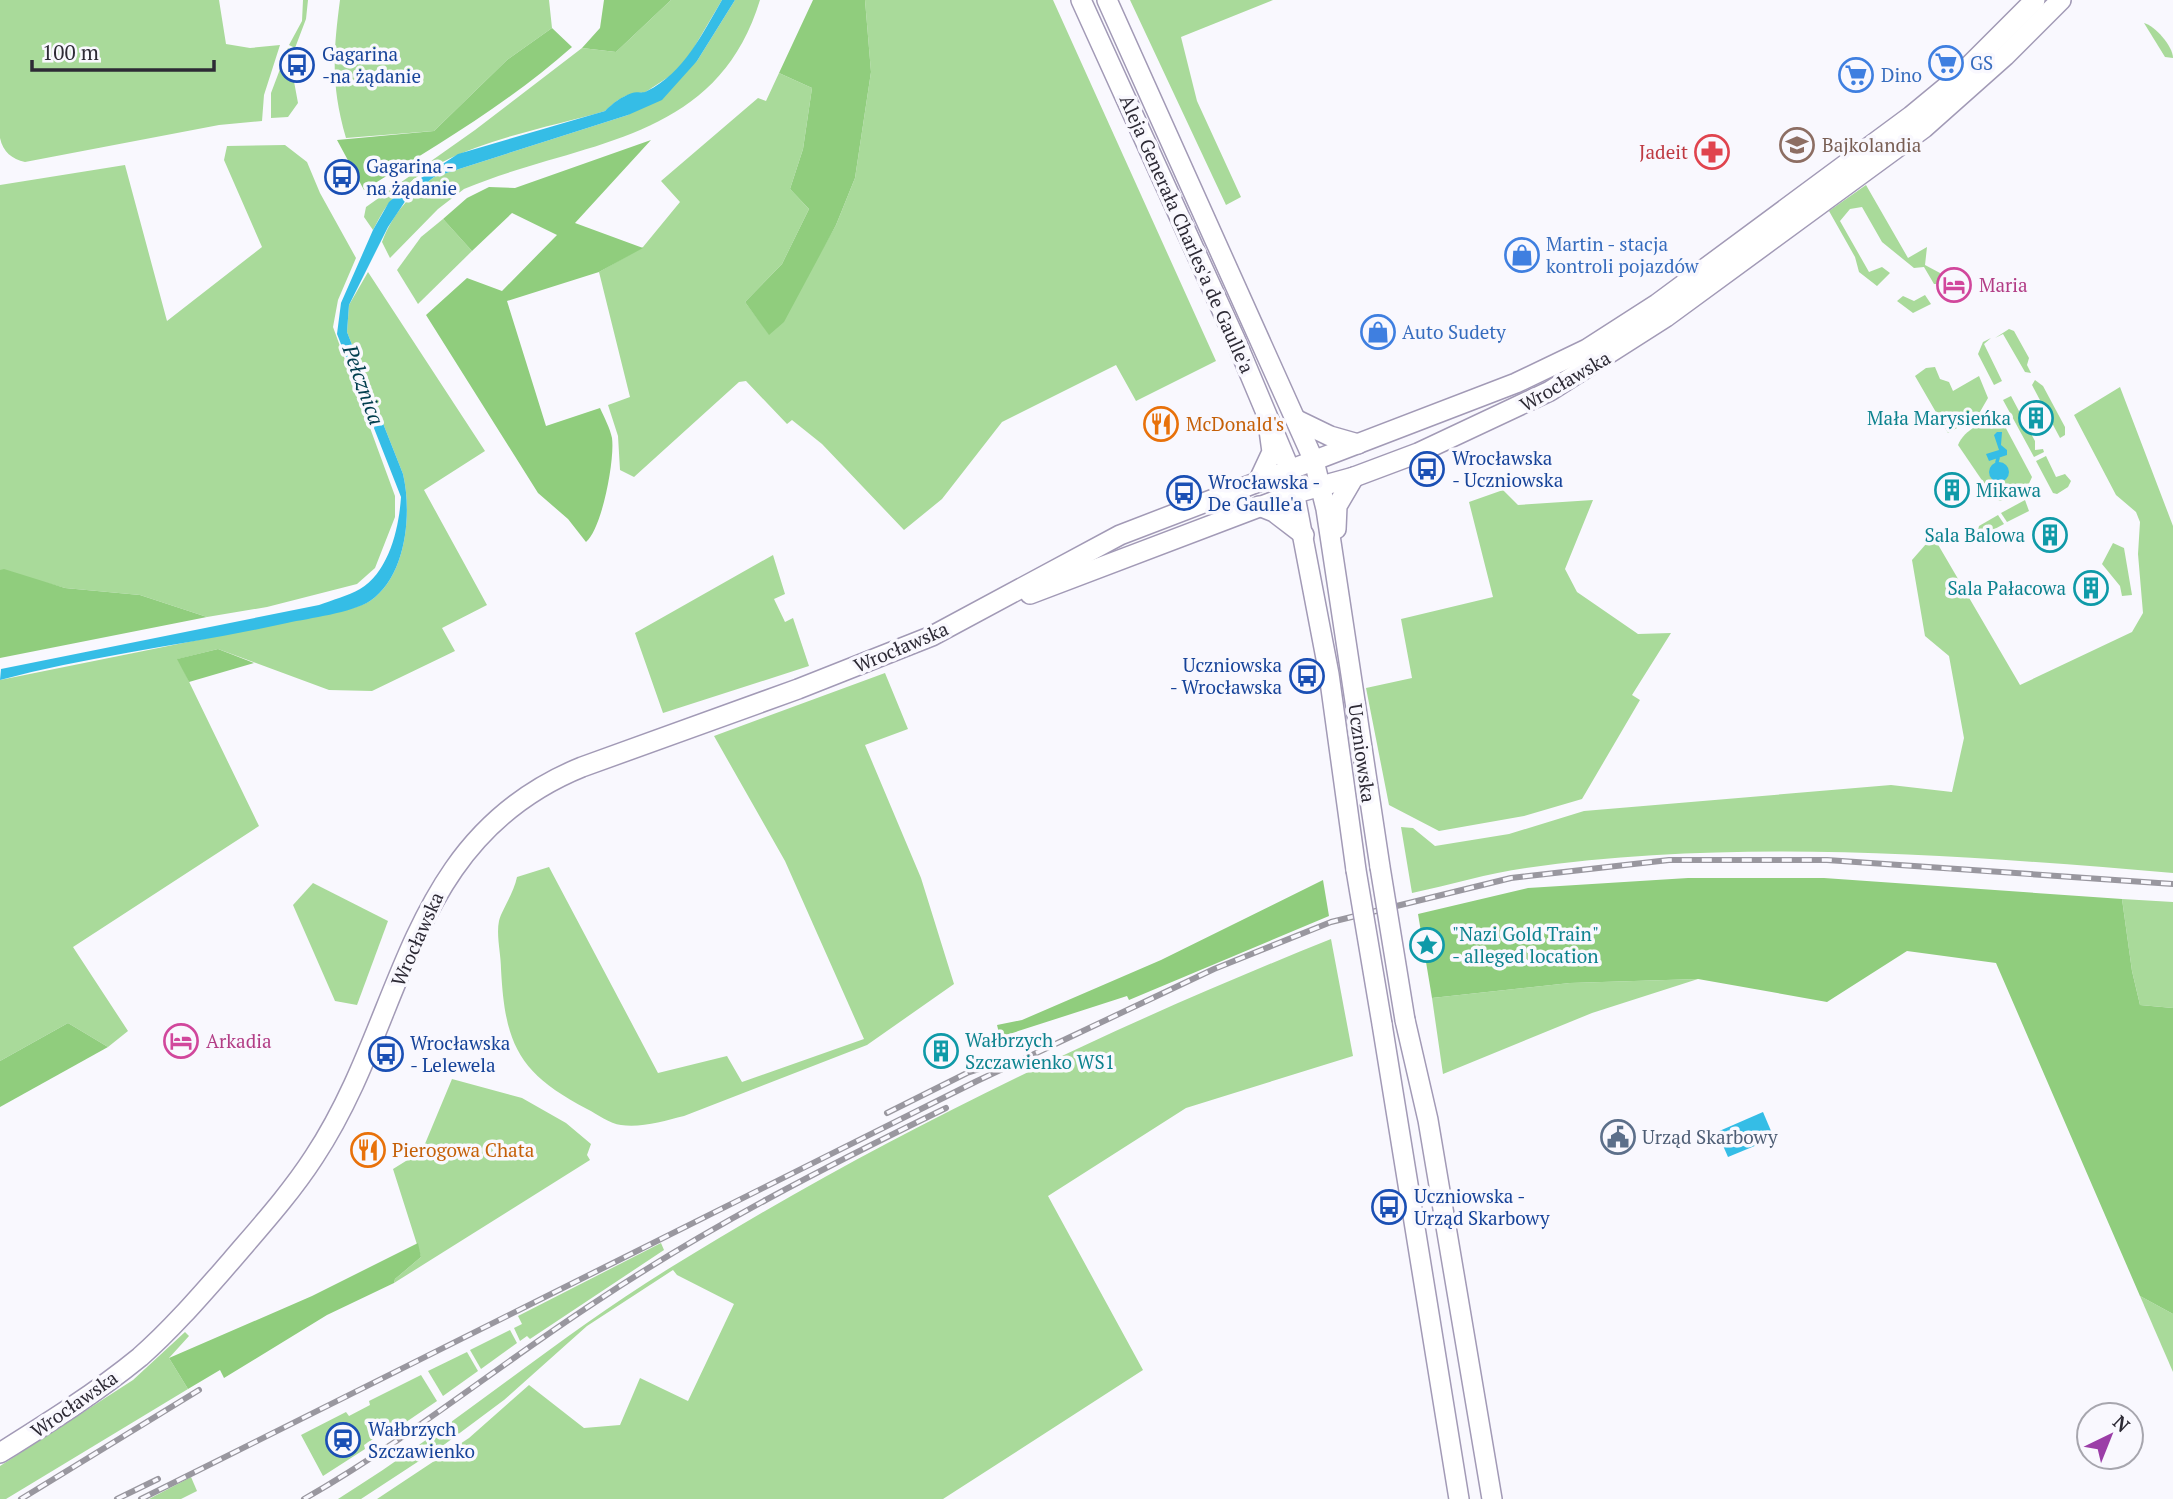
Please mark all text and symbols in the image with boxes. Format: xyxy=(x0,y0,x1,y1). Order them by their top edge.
scale bar xyxy=(32,28,214,72)
text: 100 m xyxy=(42,38,99,66)
place label: Gagarina -na żądanie xyxy=(322,41,421,88)
supermarket icon: GS xyxy=(1927,44,1965,82)
bus stop icon: Gagarina -na żądanie xyxy=(278,46,316,84)
place label: GS xyxy=(1970,50,1993,75)
supermarket icon: Dino xyxy=(1837,56,1875,94)
place label: Dino xyxy=(1881,62,1922,87)
street label: Aleja Generała Charles'a de Gaulle'a xyxy=(1115,91,1260,377)
school or university icon: Bajkolandia xyxy=(1778,126,1816,164)
place label: Bajkolandia xyxy=(1822,132,1922,157)
pharmacy icon: Jadeit xyxy=(1693,133,1731,171)
place label: Jadeit xyxy=(1639,139,1688,164)
place label: Gagarina - na żądanie xyxy=(366,153,457,200)
bus stop icon: Gagarina - na żądanie xyxy=(323,158,361,196)
place label: Martin - stacja kontroli pojazdów xyxy=(1546,231,1700,278)
shop icon: Martin - stacja kontroli pojazdów xyxy=(1503,236,1541,274)
hotel icon: Maria xyxy=(1935,266,1973,304)
place label: Maria xyxy=(1979,272,2028,297)
shop icon: Auto Sudety xyxy=(1359,313,1397,351)
place label: Auto Sudety xyxy=(1402,319,1506,344)
water label: Pełcznica xyxy=(336,340,391,429)
street label: Wrocławska xyxy=(1515,344,1615,416)
building icon: Mała Marysieńka xyxy=(2017,399,2055,437)
restaurant icon: McDonald's xyxy=(1142,405,1180,443)
place label: Mała Marysieńka xyxy=(1867,405,2011,430)
place label: McDonald's xyxy=(1186,411,1284,436)
place label: Wrocławska - Uczniowska xyxy=(1452,445,1564,492)
bus stop icon: Wrocławska - Uczniowska xyxy=(1408,450,1446,488)
place label: Wrocławska - De Gaulle'a xyxy=(1208,469,1320,516)
building icon: Mikawa xyxy=(1933,471,1971,509)
bus stop icon: Wrocławska - De Gaulle'a xyxy=(1165,474,1203,512)
place label: Mikawa xyxy=(1976,477,2041,502)
building icon: Sala Balowa xyxy=(2031,516,2069,554)
place label: Sala Balowa xyxy=(1925,522,2025,547)
building icon: Sala Pałacowa xyxy=(2072,569,2110,607)
place label: Sala Pałacowa xyxy=(1947,575,2066,600)
street label: Wrocławska xyxy=(850,615,952,678)
place label: Uczniowska - Wrocławska xyxy=(1170,652,1282,699)
bus stop icon: Uczniowska - Wrocławska xyxy=(1288,657,1326,695)
street label: Uczniowska xyxy=(1343,702,1382,804)
street label: Wrocławska xyxy=(385,887,449,990)
place label: "Nazi Gold Train" - alleged location xyxy=(1452,921,1599,968)
place icon: "Nazi Gold Train" - alleged location xyxy=(1408,926,1446,964)
hotel icon: Arkadia xyxy=(162,1022,200,1060)
place label: Wałbrzych Szczawienko WS1 xyxy=(965,1027,1115,1074)
place label: Arkadia xyxy=(206,1028,272,1053)
place label: Wrocławska - Lelewela xyxy=(410,1030,511,1077)
building icon: Wałbrzych Szczawienko WS1 xyxy=(922,1032,960,1070)
bus stop icon: Wrocławska - Lelewela xyxy=(367,1035,405,1073)
public building icon: Urząd Skarbowy xyxy=(1599,1118,1637,1156)
place label: Urząd Skarbowy xyxy=(1642,1124,1778,1149)
restaurant icon: Pierogowa Chata xyxy=(349,1131,387,1169)
place label: Pierogowa Chata xyxy=(392,1137,535,1162)
place label: Uczniowska - Urząd Skarbowy xyxy=(1414,1183,1550,1230)
bus stop icon: Uczniowska - Urząd Skarbowy xyxy=(1370,1188,1408,1226)
street label: Wrocławska xyxy=(25,1364,122,1443)
north arrow xyxy=(2075,1401,2145,1471)
text: N xyxy=(2108,1409,2136,1438)
place label: Wałbrzych Szczawienko xyxy=(368,1416,475,1463)
station icon: Wałbrzych Szczawienko xyxy=(324,1421,362,1459)

